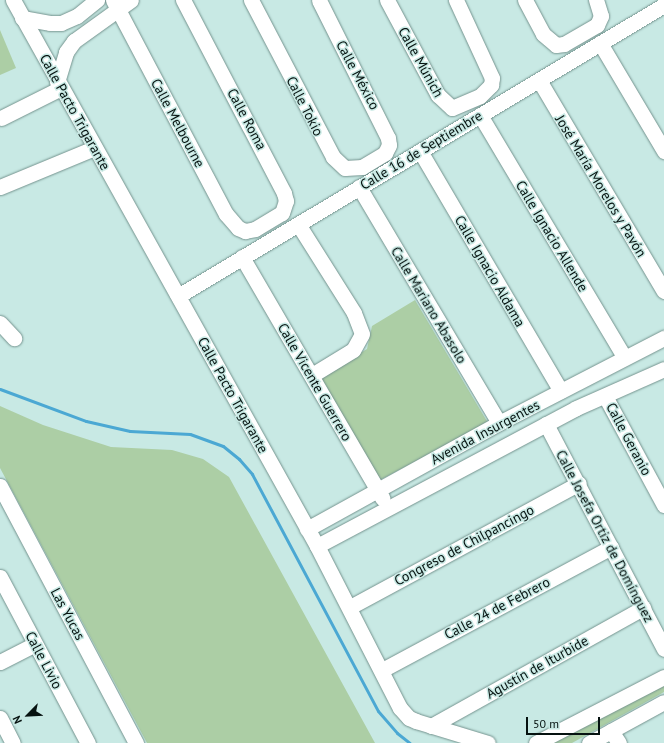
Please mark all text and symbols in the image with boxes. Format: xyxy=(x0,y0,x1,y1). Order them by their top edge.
street label: Calle Múnich xyxy=(395,24,447,100)
street label: Calle México xyxy=(333,37,383,113)
street label: Calle Pacto Trigarante xyxy=(36,51,114,173)
street label: Calle Tokio xyxy=(283,73,327,139)
street label: Calle Melbourne xyxy=(148,76,208,170)
street label: Calle Roma xyxy=(224,85,270,153)
street label: Calle 16 de Septiembre xyxy=(357,107,485,193)
street label: José María Morelos y Pavón xyxy=(552,112,650,260)
street label: Calle Ignacio Allende xyxy=(512,177,592,295)
street label: Calle Ignacio Aldama xyxy=(451,212,529,330)
street label: Calle Mariano Abasolo xyxy=(387,243,471,367)
street label: Calle Vicente Guerrero xyxy=(274,320,356,444)
street label: Calle Pacto Trigarante xyxy=(194,334,272,456)
street label: Avenida Insurgentes xyxy=(428,396,542,468)
street label: Calle Geranio xyxy=(603,400,655,478)
street label: Calle Josefa Ortiz de Domínguez xyxy=(552,447,658,625)
street label: Congreso de Chilpancingo xyxy=(391,501,537,589)
street label: Calle 24 de Febrero xyxy=(441,573,553,643)
street label: Las Yucas xyxy=(47,585,89,643)
street label: Calle Livio xyxy=(22,628,66,692)
street label: Agustín de Iturbide xyxy=(483,632,591,702)
north arrow xyxy=(8,695,48,735)
scale bar xyxy=(528,709,602,735)
text: N xyxy=(9,714,25,726)
text: 50 m xyxy=(533,716,559,731)

